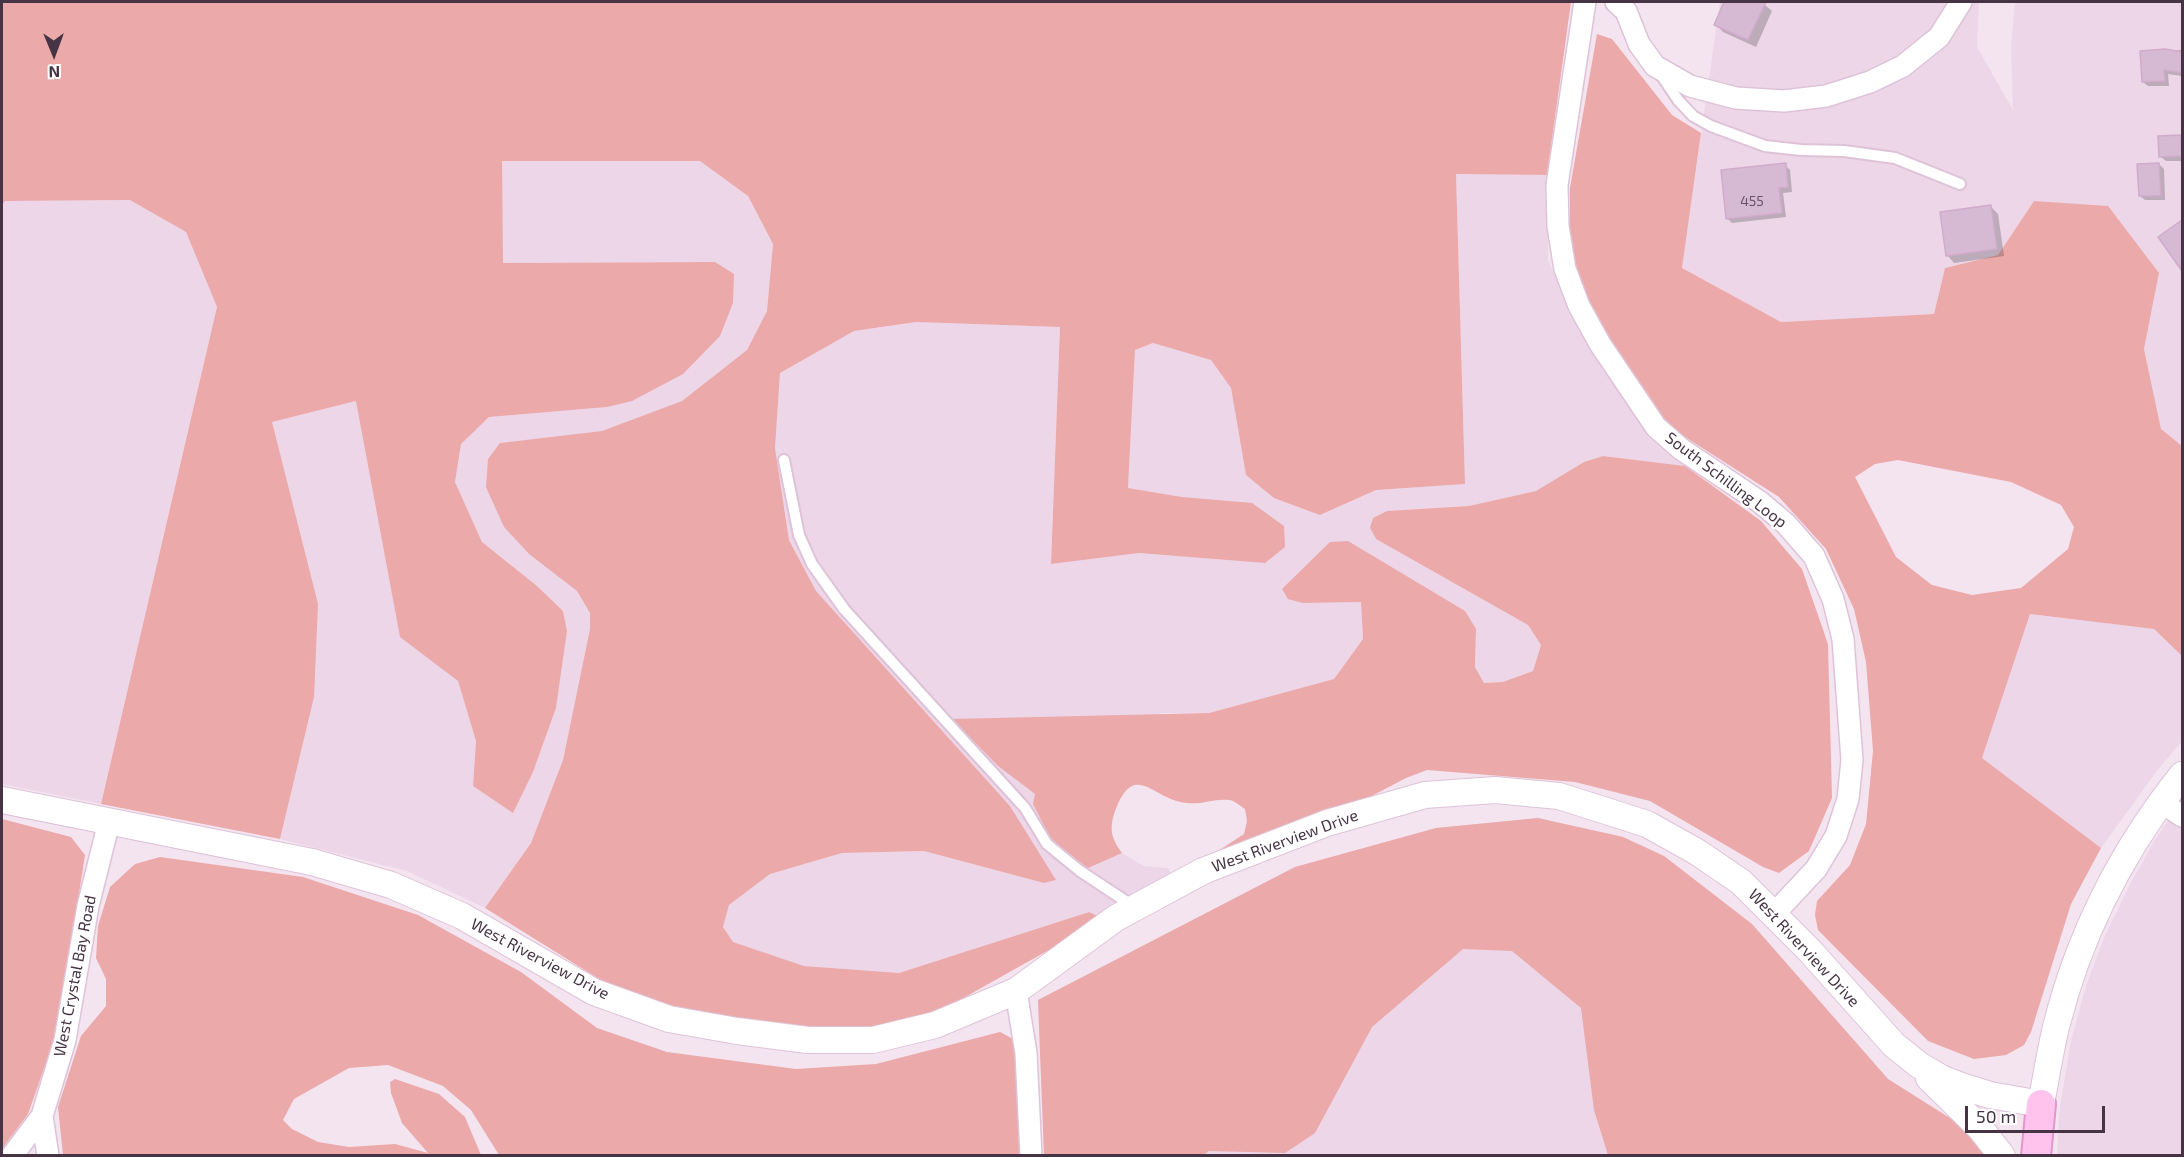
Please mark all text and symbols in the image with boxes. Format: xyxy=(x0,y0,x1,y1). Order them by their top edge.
north arrow xyxy=(24,24,84,84)
text: N xyxy=(48,63,60,82)
house number: 455 xyxy=(1740,193,1764,209)
street label: South Schilling Loop xyxy=(1661,428,1791,532)
street label: West Riverview Drive xyxy=(1209,806,1361,876)
street label: West Riverview Drive xyxy=(1744,885,1864,1011)
street label: West Crystal Bay Road xyxy=(50,894,100,1058)
street label: West Riverview Drive xyxy=(467,914,613,1004)
scale bar xyxy=(1968,1094,2108,1132)
text: 50 m xyxy=(1976,1105,2016,1127)

